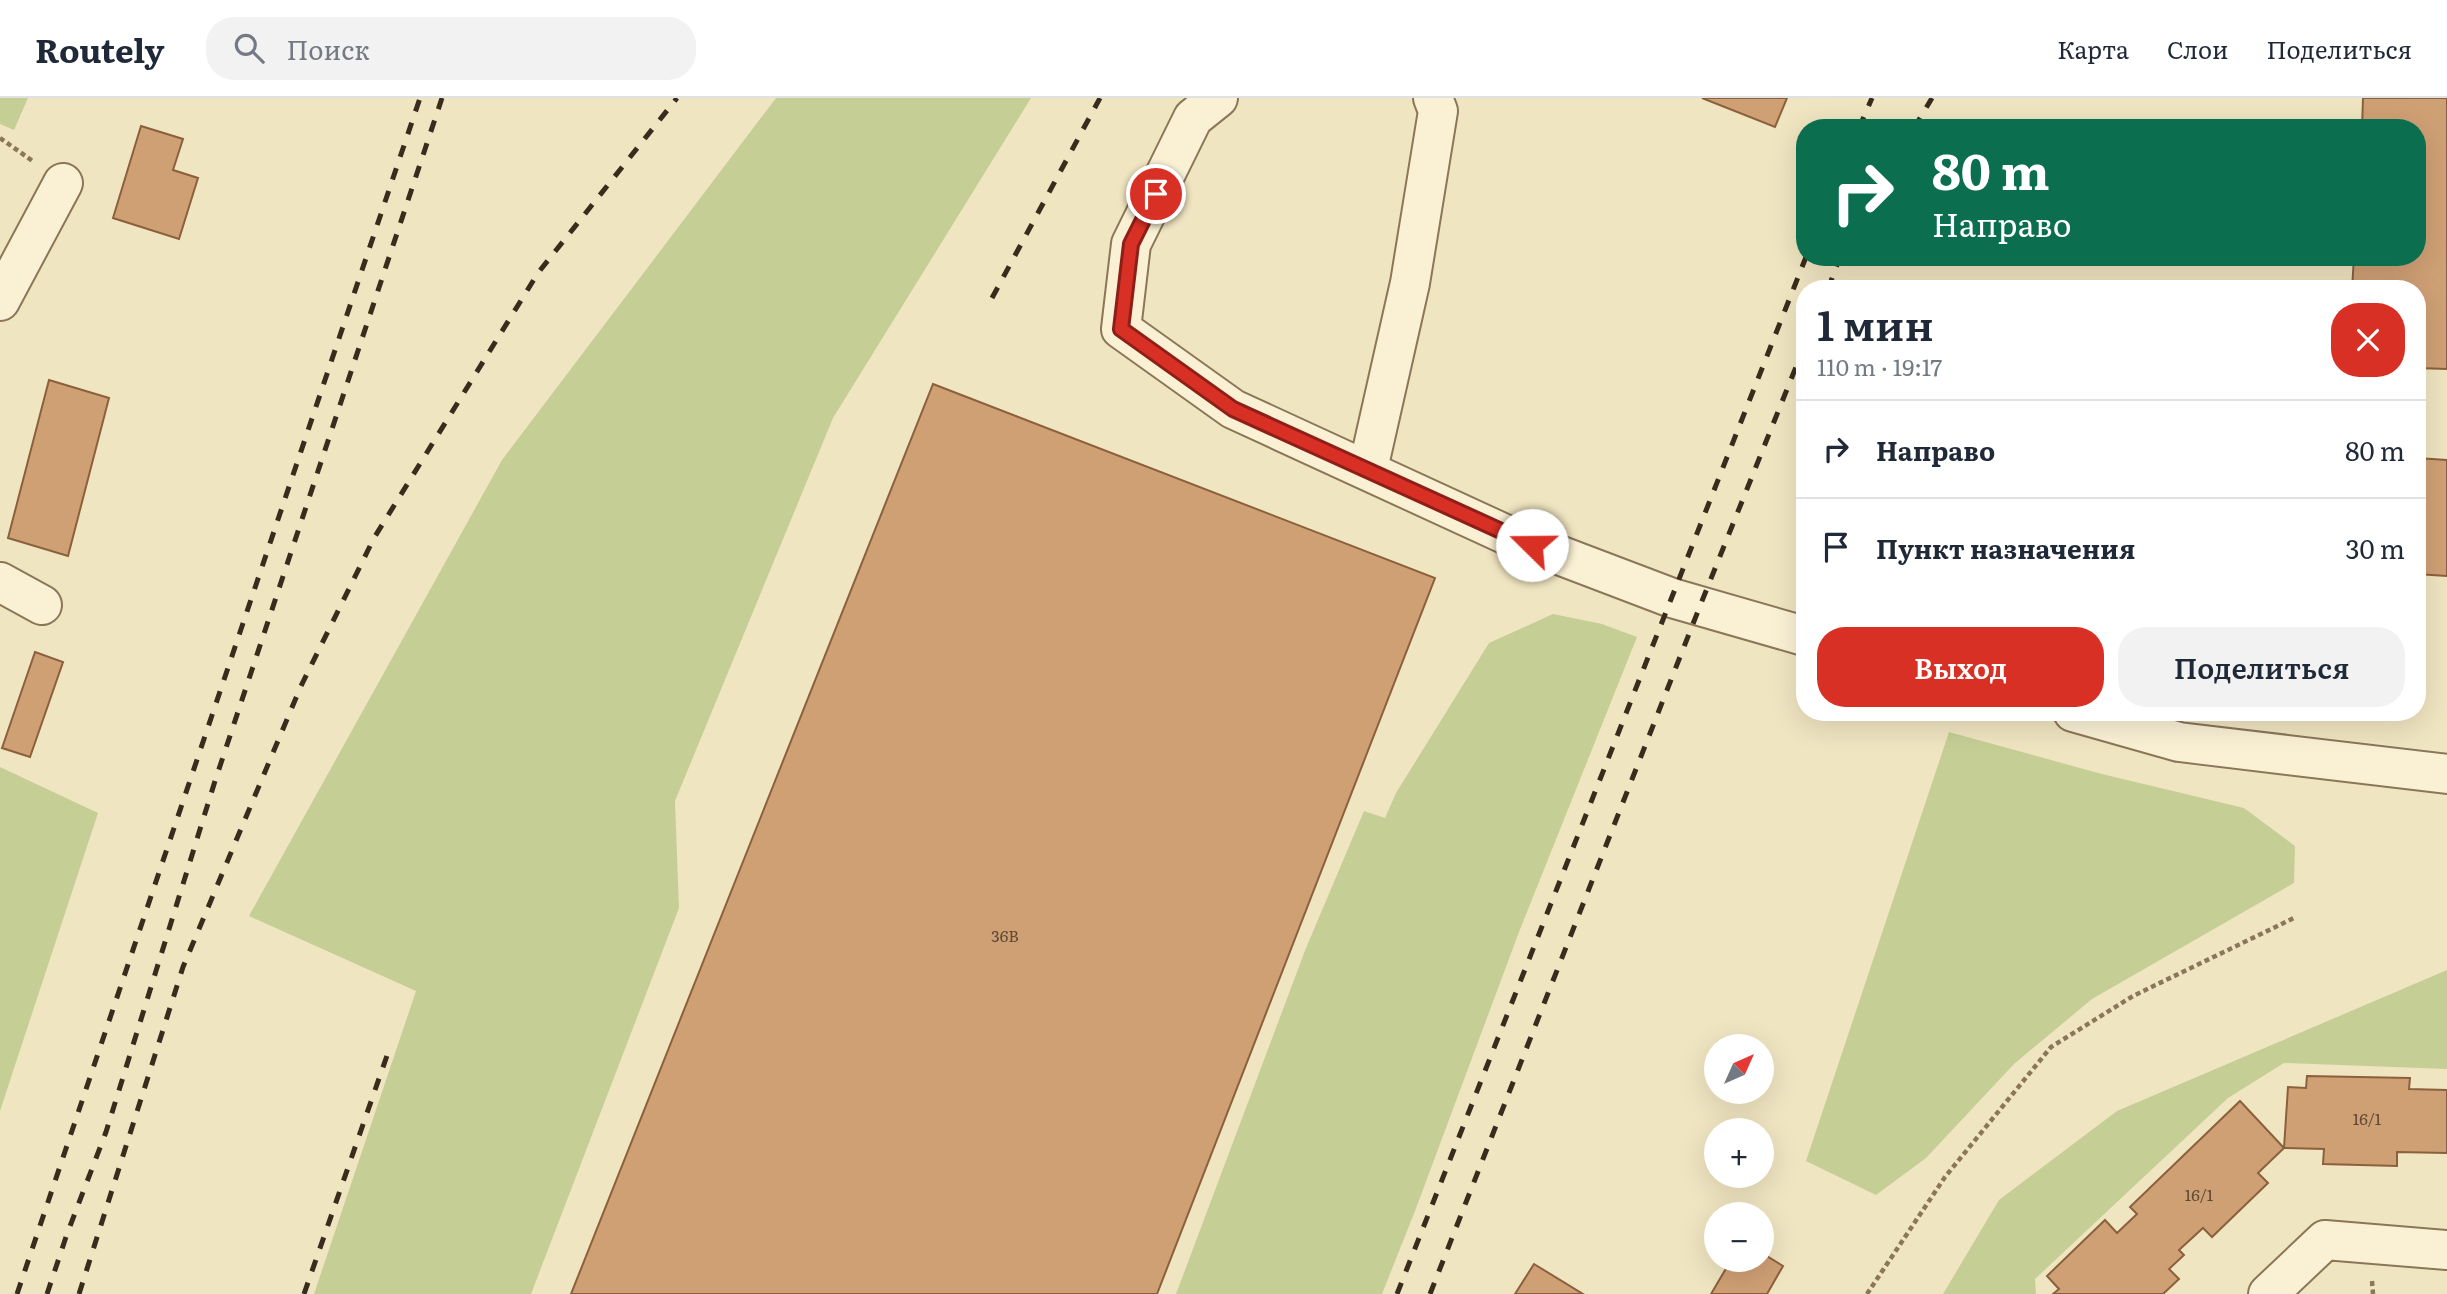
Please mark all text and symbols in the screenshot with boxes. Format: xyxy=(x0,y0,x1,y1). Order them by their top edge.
search box xyxy=(206,17,696,80)
text: Routely xyxy=(35,24,164,73)
icon: search xyxy=(230,29,268,67)
text: Поиск xyxy=(286,29,370,68)
text: Карта xyxy=(2057,31,2129,66)
text: Слои xyxy=(2167,31,2228,66)
text: Поделиться xyxy=(2266,31,2412,66)
text: 80 m xyxy=(1932,132,2050,205)
icon: right xyxy=(1817,147,1908,238)
pin xyxy=(1126,164,1186,224)
icon: arrive xyxy=(1137,175,1175,213)
text: Направо xyxy=(1932,199,2072,247)
text: 1 мин xyxy=(1817,292,1934,354)
button: close xyxy=(2331,303,2405,377)
text: 110 m · 19:17 xyxy=(1817,349,1942,383)
icon: right xyxy=(1817,430,1855,468)
text: Направо xyxy=(1876,430,1995,469)
text: 80 m xyxy=(2345,430,2405,469)
position arrow xyxy=(1495,508,1569,582)
icon: arrive xyxy=(1817,528,1855,566)
text: Пункт назначения xyxy=(1876,528,2135,567)
text: 30 m xyxy=(2345,528,2405,567)
button: Выход xyxy=(1817,627,2104,707)
button: Поделиться xyxy=(2118,627,2405,707)
house number: 36В xyxy=(991,923,1019,947)
north arrow xyxy=(1704,1034,1774,1104)
map controls xyxy=(1704,1034,1774,1272)
house number: 16/1 xyxy=(2353,1106,2382,1130)
button: + xyxy=(1704,1118,1774,1188)
house number: 16/1 xyxy=(2185,1182,2214,1206)
button: − xyxy=(1704,1202,1774,1272)

